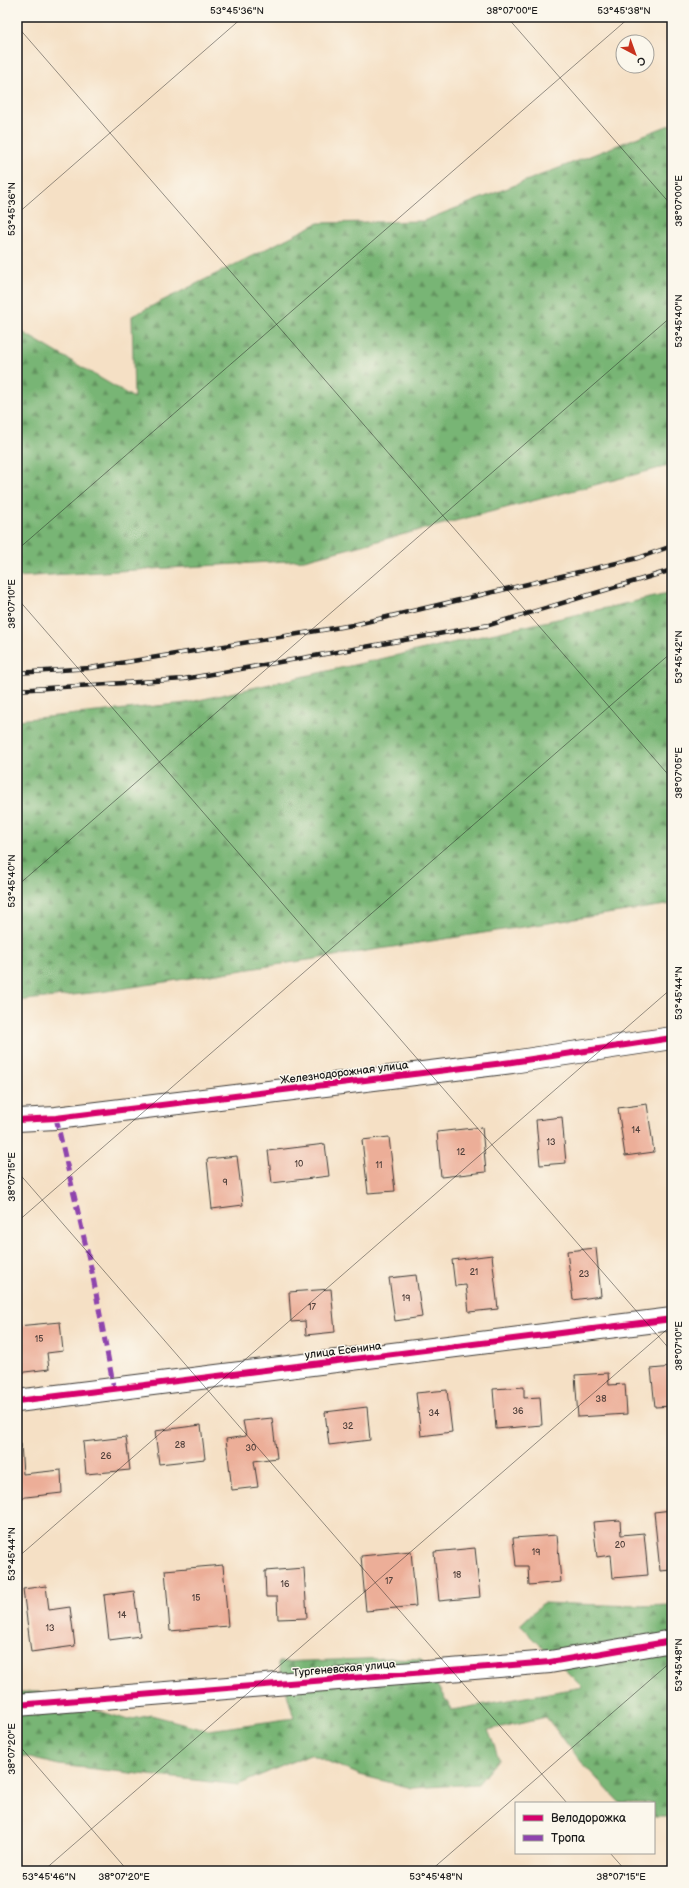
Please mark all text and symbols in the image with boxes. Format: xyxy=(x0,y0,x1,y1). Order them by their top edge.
text: 53°45'36"N xyxy=(210,5,264,17)
text: 38°07'00"E xyxy=(486,5,538,17)
text: 53°45'38"N xyxy=(597,5,651,17)
north arrow xyxy=(615,34,655,74)
text: С xyxy=(634,54,648,69)
text: 38°07'00"E xyxy=(673,175,685,227)
text: 53°45'36"N xyxy=(6,182,18,236)
text: 53°45'40"N xyxy=(673,294,685,348)
text: 38°07'10"E xyxy=(6,579,18,629)
text: 53°45'42"N xyxy=(673,630,685,684)
text: 38°07'05"E xyxy=(673,747,685,799)
text: 53°45'40"N xyxy=(6,854,18,908)
text: 53°45'44"N xyxy=(673,966,685,1020)
street label: Железнодорожная улица xyxy=(279,1058,409,1087)
house number: 14 xyxy=(632,1125,641,1136)
house number: 13 xyxy=(546,1137,556,1148)
house number: 12 xyxy=(457,1147,466,1158)
text: 38°07'15"E xyxy=(6,1152,18,1202)
house number: 10 xyxy=(295,1159,303,1170)
house number: 11 xyxy=(376,1160,382,1171)
house number: 9 xyxy=(222,1177,228,1188)
house number: 21 xyxy=(470,1267,478,1278)
house number: 23 xyxy=(579,1269,590,1280)
house number: 19 xyxy=(402,1293,410,1304)
house number: 17 xyxy=(308,1302,317,1313)
text: 38°07'10"E xyxy=(673,1321,685,1371)
house number: 15 xyxy=(35,1334,43,1345)
street label: улица Есенина xyxy=(304,1339,383,1362)
house number: 38 xyxy=(596,1394,606,1405)
house number: 36 xyxy=(512,1406,524,1417)
house number: 34 xyxy=(428,1408,440,1419)
house number: 32 xyxy=(343,1421,354,1432)
house number: 28 xyxy=(175,1440,185,1451)
house number: 30 xyxy=(246,1443,256,1454)
house number: 26 xyxy=(101,1451,112,1462)
text: 53°45'44"N xyxy=(6,1527,18,1581)
house number: 20 xyxy=(615,1540,625,1551)
house number: 19 xyxy=(532,1547,540,1558)
house number: 18 xyxy=(453,1570,461,1581)
house number: 17 xyxy=(385,1576,394,1587)
house number: 16 xyxy=(281,1579,290,1590)
house number: 15 xyxy=(192,1593,200,1604)
house number: 14 xyxy=(118,1610,127,1621)
house number: 13 xyxy=(45,1623,55,1634)
text: 53°45'48"N xyxy=(673,1638,685,1692)
street label: Тургеневская улица xyxy=(292,1657,397,1679)
text: 38°07'20"E xyxy=(6,1723,18,1775)
legend xyxy=(515,1802,655,1854)
text: Велодорожка xyxy=(551,1811,626,1826)
text: Тропа xyxy=(551,1831,585,1846)
text: 53°45'46"N xyxy=(22,1871,76,1883)
text: 38°07'20"E xyxy=(98,1871,150,1883)
text: 53°45'48"N xyxy=(409,1871,463,1883)
text: 38°07'15"E xyxy=(596,1871,646,1883)

